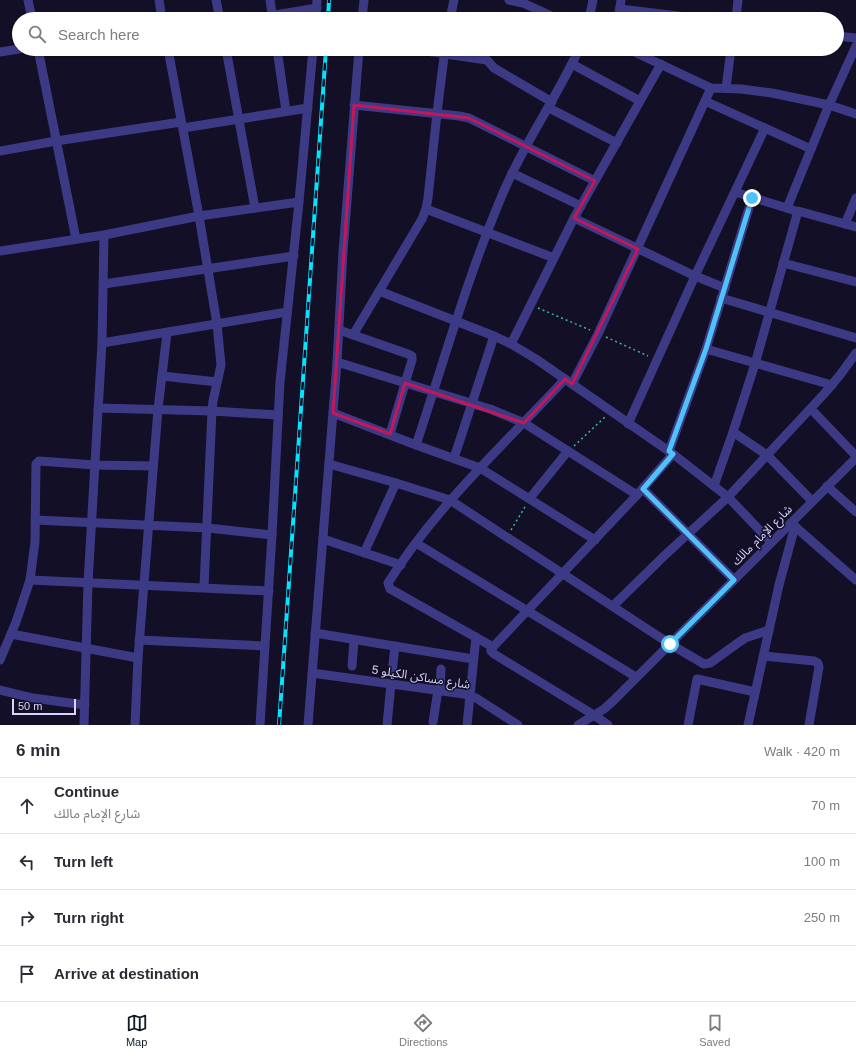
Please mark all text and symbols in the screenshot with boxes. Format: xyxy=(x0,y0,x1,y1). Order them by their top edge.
search box xyxy=(12,12,844,56)
icon: search xyxy=(26,23,48,45)
text: Search here xyxy=(58,26,140,43)
route end xyxy=(743,189,761,207)
street label: شارع الإمام مالك xyxy=(729,502,796,569)
route start xyxy=(661,635,679,653)
street label: شارع مساكن الكيلو 5 xyxy=(370,662,471,694)
scale bar xyxy=(12,697,76,716)
text: 50 m xyxy=(18,700,42,712)
text: 6 min xyxy=(16,741,60,760)
text: Walk · 420 m xyxy=(764,744,840,759)
text: Continue xyxy=(54,783,119,800)
icon: ahead xyxy=(16,795,38,817)
text: 70 m xyxy=(811,798,840,813)
text: شارع الإمام مالك xyxy=(54,806,140,821)
icon: left xyxy=(16,851,38,873)
text: Turn left xyxy=(54,853,113,870)
text: 100 m xyxy=(804,854,840,869)
icon: right xyxy=(16,907,38,929)
text: Turn right xyxy=(54,909,124,926)
text: 250 m xyxy=(804,910,840,925)
icon: arrive xyxy=(16,963,38,985)
text: Arrive at destination xyxy=(54,965,199,982)
tab: Map xyxy=(126,1012,148,1048)
tab: Directions xyxy=(399,1012,448,1048)
tab: Saved xyxy=(699,1012,730,1048)

